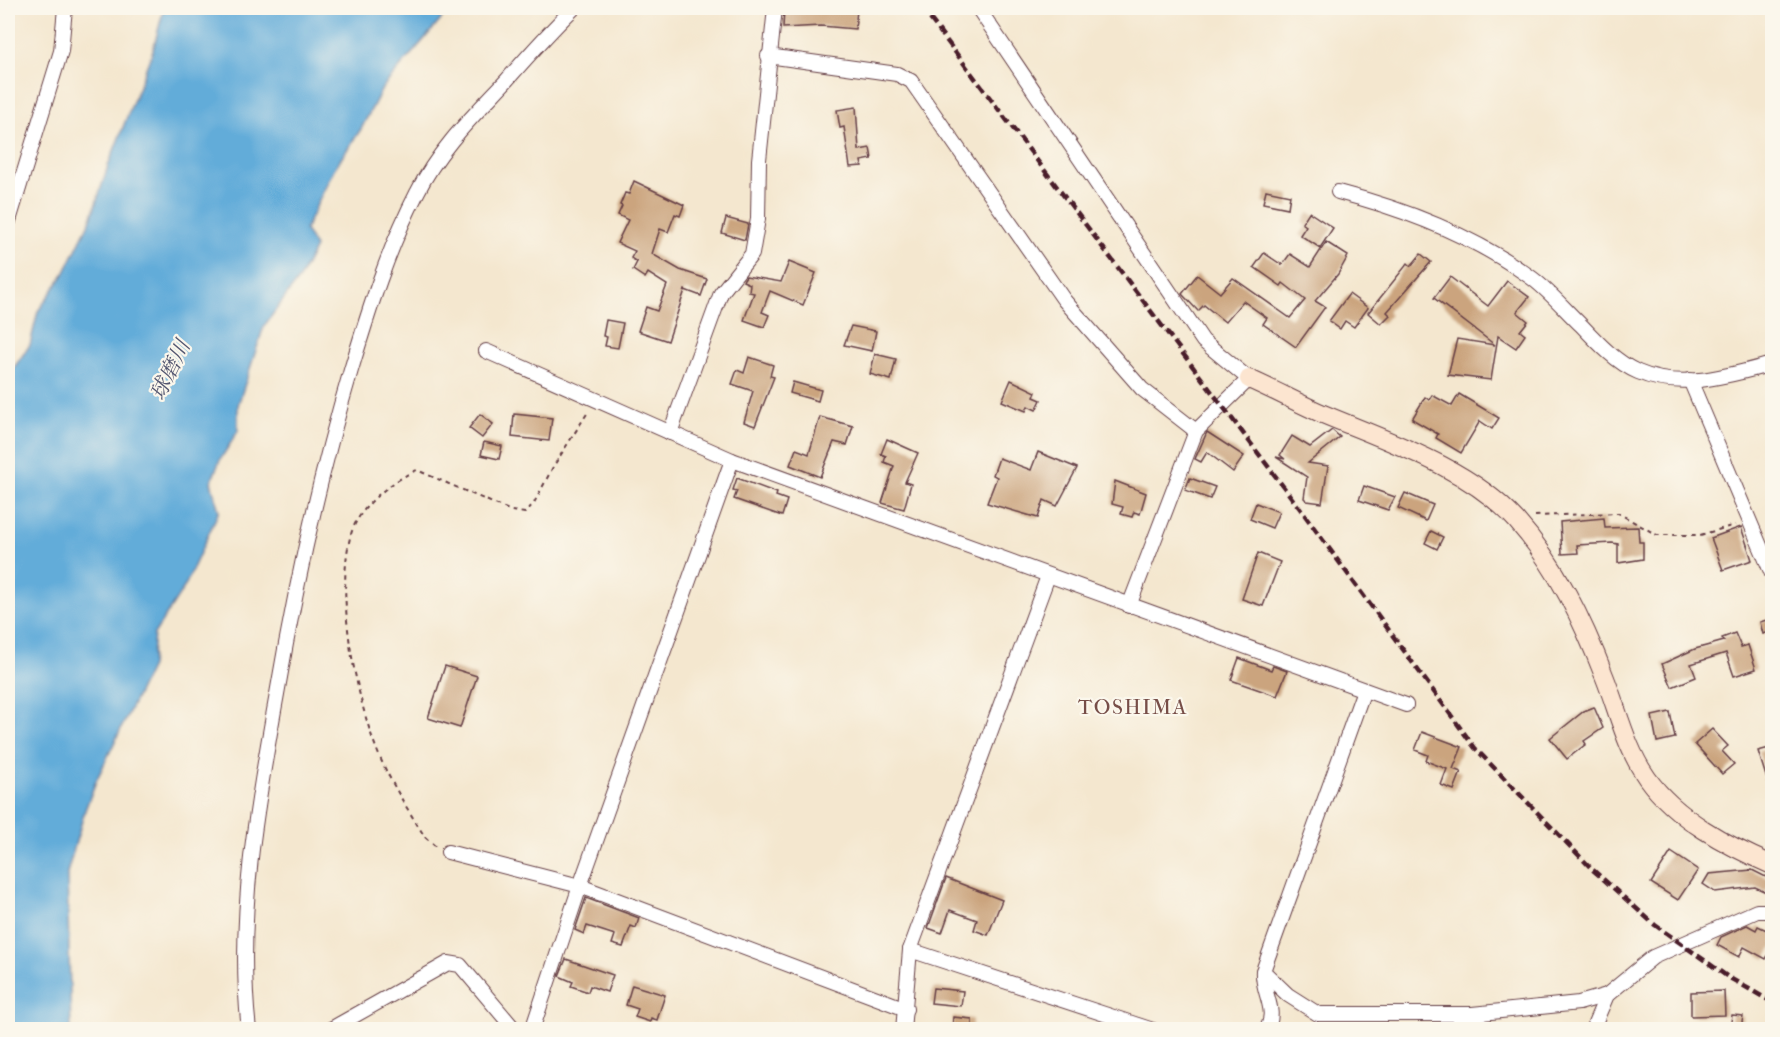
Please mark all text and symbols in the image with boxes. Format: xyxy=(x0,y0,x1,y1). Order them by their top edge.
water label: 球磨川 xyxy=(145,335,195,404)
district label: TOSHIMA xyxy=(1078,695,1188,719)

